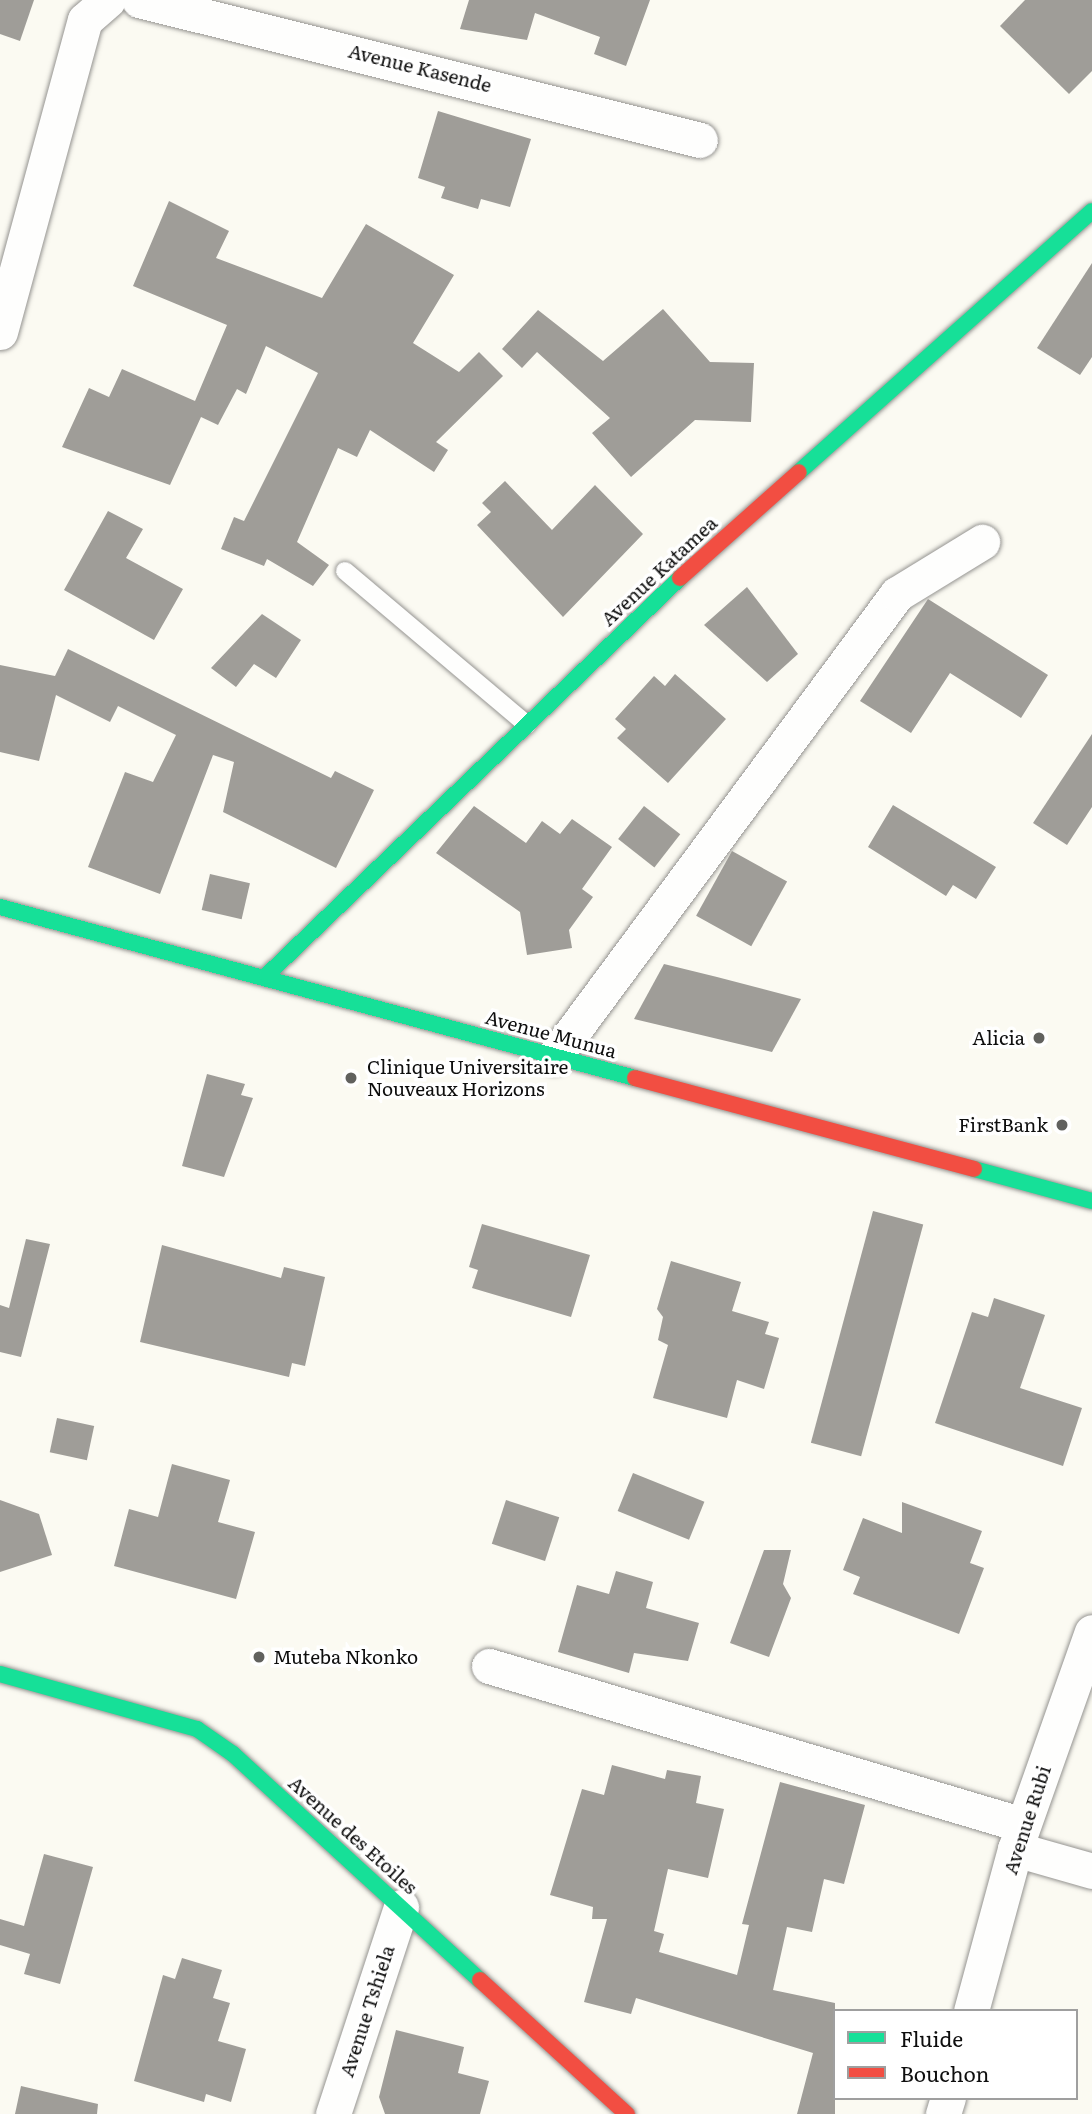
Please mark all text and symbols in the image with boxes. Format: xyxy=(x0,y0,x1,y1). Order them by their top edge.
street label: Avenue Kasende xyxy=(346,39,494,97)
street label: Avenue Katamea xyxy=(596,511,722,631)
street label: Avenue Munua xyxy=(483,1006,619,1062)
place label: Alicia xyxy=(972,1027,1025,1049)
marker: Alicia xyxy=(1031,1030,1047,1046)
place label: Clinique Universitaire Nouveaux Horizons xyxy=(367,1056,568,1100)
marker: Clinique Universitaire Nouveaux Horizons xyxy=(341,1068,361,1088)
place label: FirstBank xyxy=(958,1114,1048,1136)
marker: FirstBank xyxy=(1054,1117,1070,1133)
place label: Muteba Nkonko xyxy=(273,1646,418,1668)
marker: Muteba Nkonko xyxy=(251,1649,267,1665)
street label: Avenue Rubi xyxy=(999,1763,1055,1877)
street label: Avenue des Etoiles xyxy=(284,1771,422,1899)
street label: Avenue Tshiela xyxy=(335,1942,399,2080)
legend xyxy=(833,2009,1078,2100)
text: Fluide xyxy=(900,2022,963,2053)
text: Bouchon xyxy=(900,2057,989,2088)

